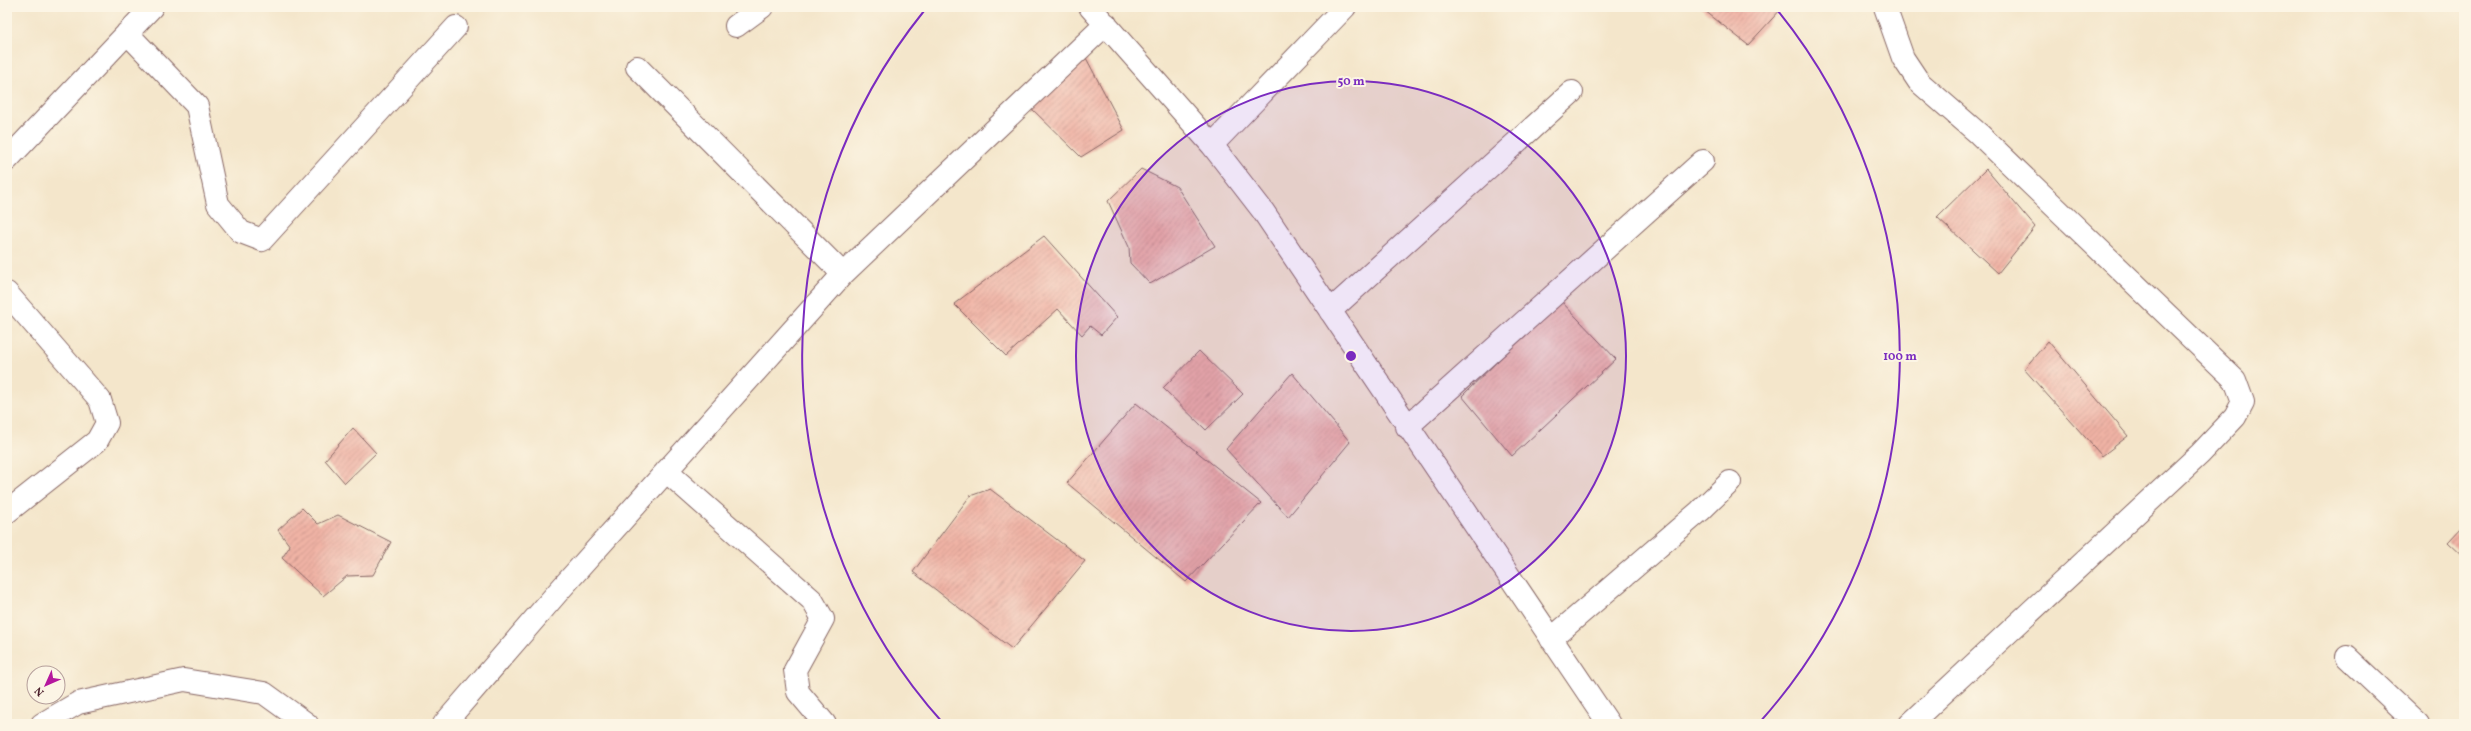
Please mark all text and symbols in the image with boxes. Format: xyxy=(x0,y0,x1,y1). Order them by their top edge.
text: 50 m xyxy=(1337,74,1365,90)
centre of rings xyxy=(1344,349,1358,363)
text: 100 m xyxy=(1883,349,1917,365)
north arrow xyxy=(26,665,66,705)
text: N xyxy=(32,683,48,699)

